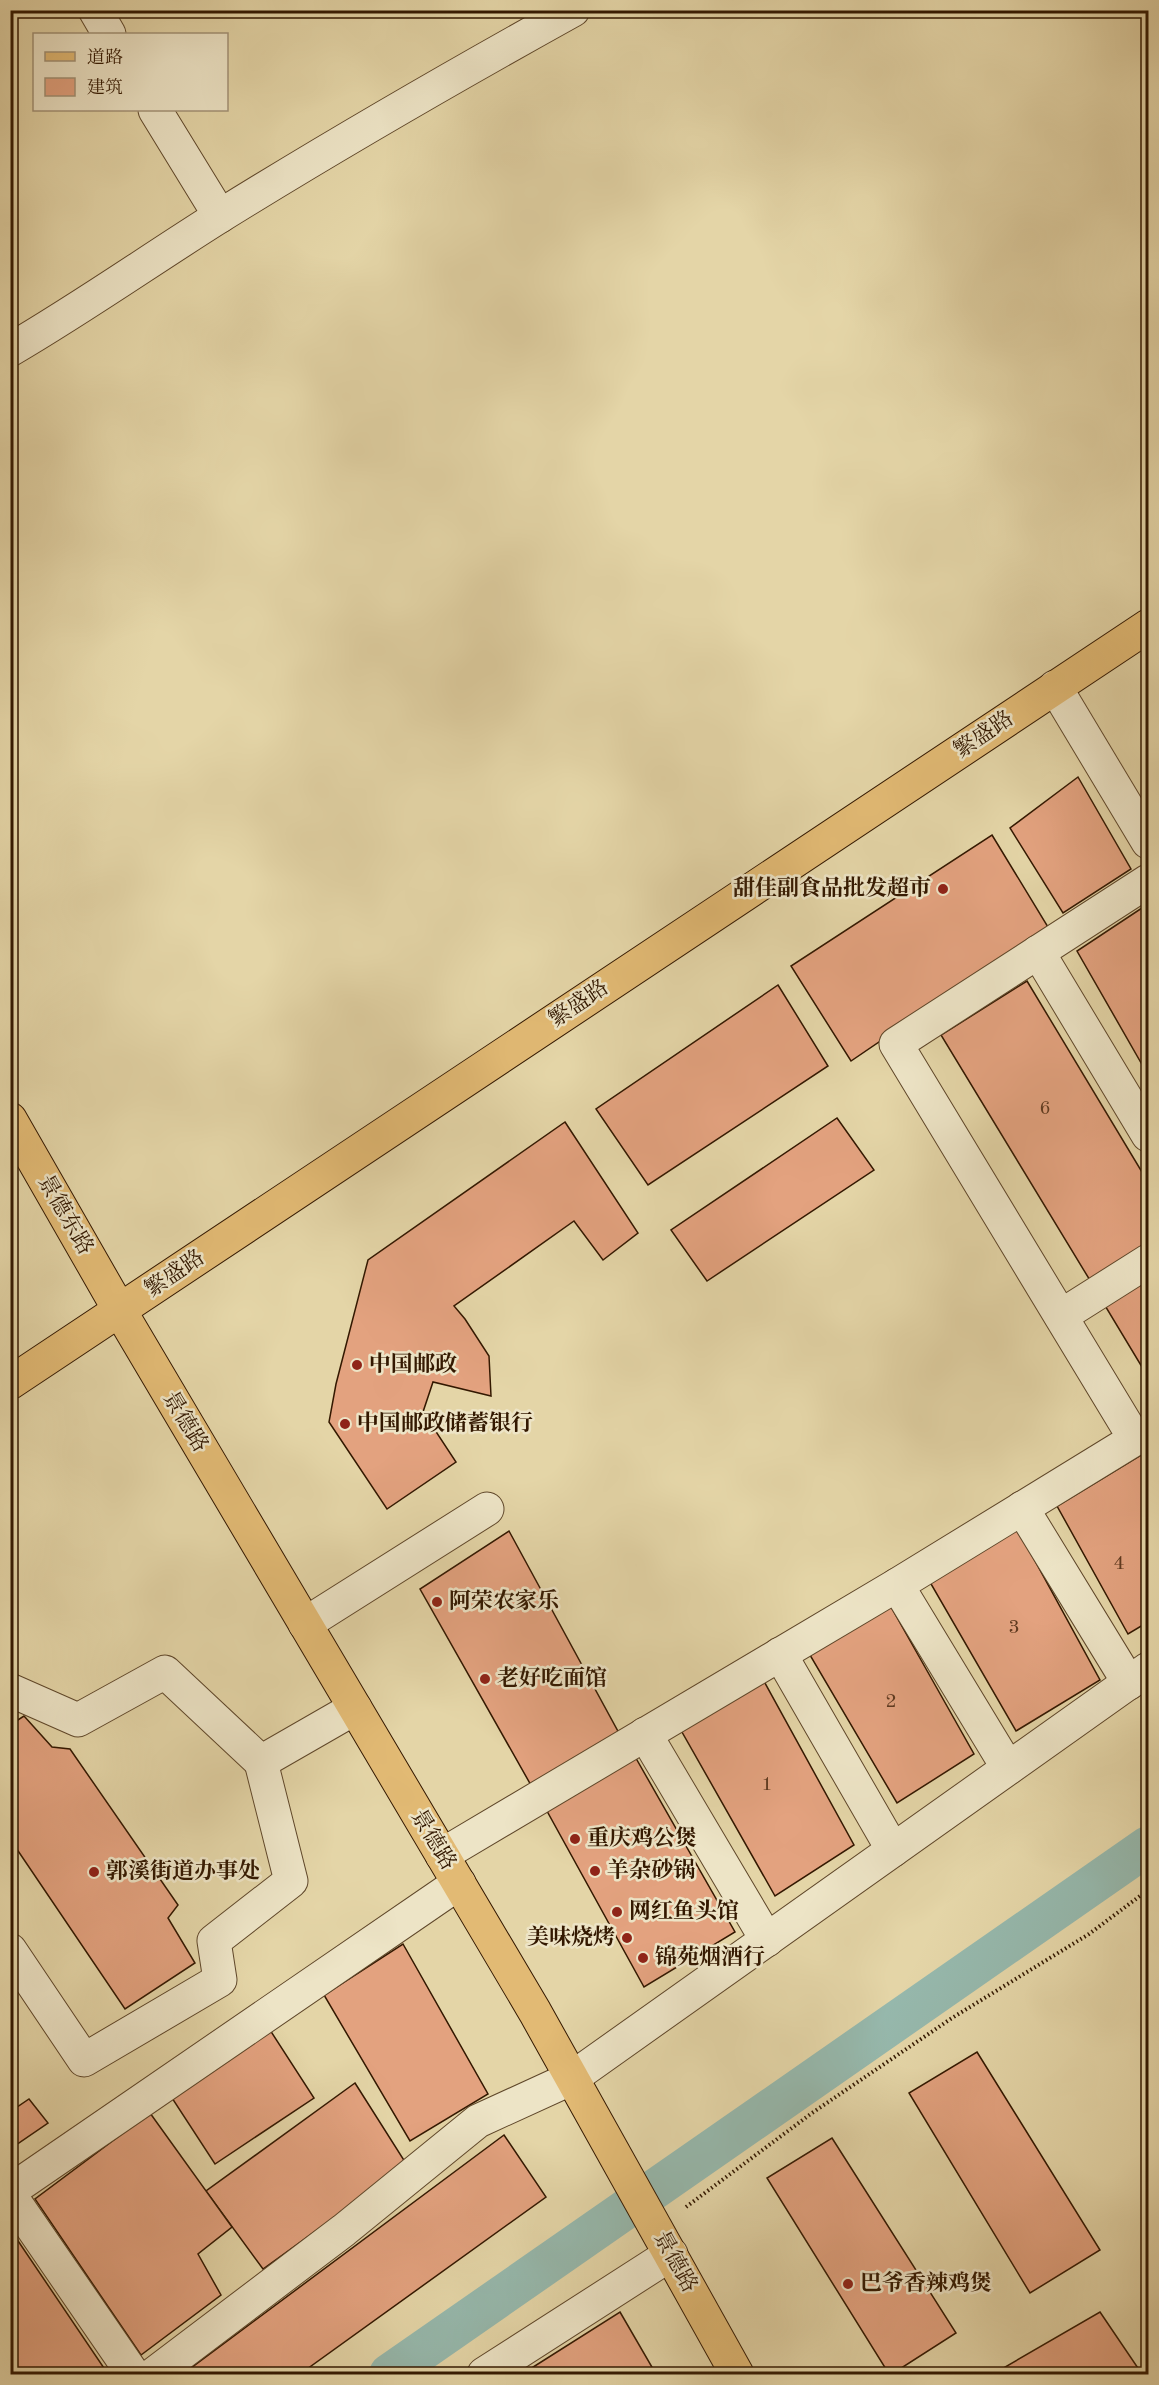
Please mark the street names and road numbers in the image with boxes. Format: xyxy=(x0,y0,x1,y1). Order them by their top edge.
street label: 繁盛路 xyxy=(949,706,1018,763)
street label: 繁盛路 xyxy=(544,975,613,1032)
street label: 景德东路 xyxy=(33,1170,98,1259)
street label: 繁盛路 xyxy=(140,1245,209,1302)
street label: 景德路 xyxy=(159,1387,213,1456)
street label: 景德路 xyxy=(407,1805,461,1874)
street label: 景德路 xyxy=(649,2227,702,2296)

